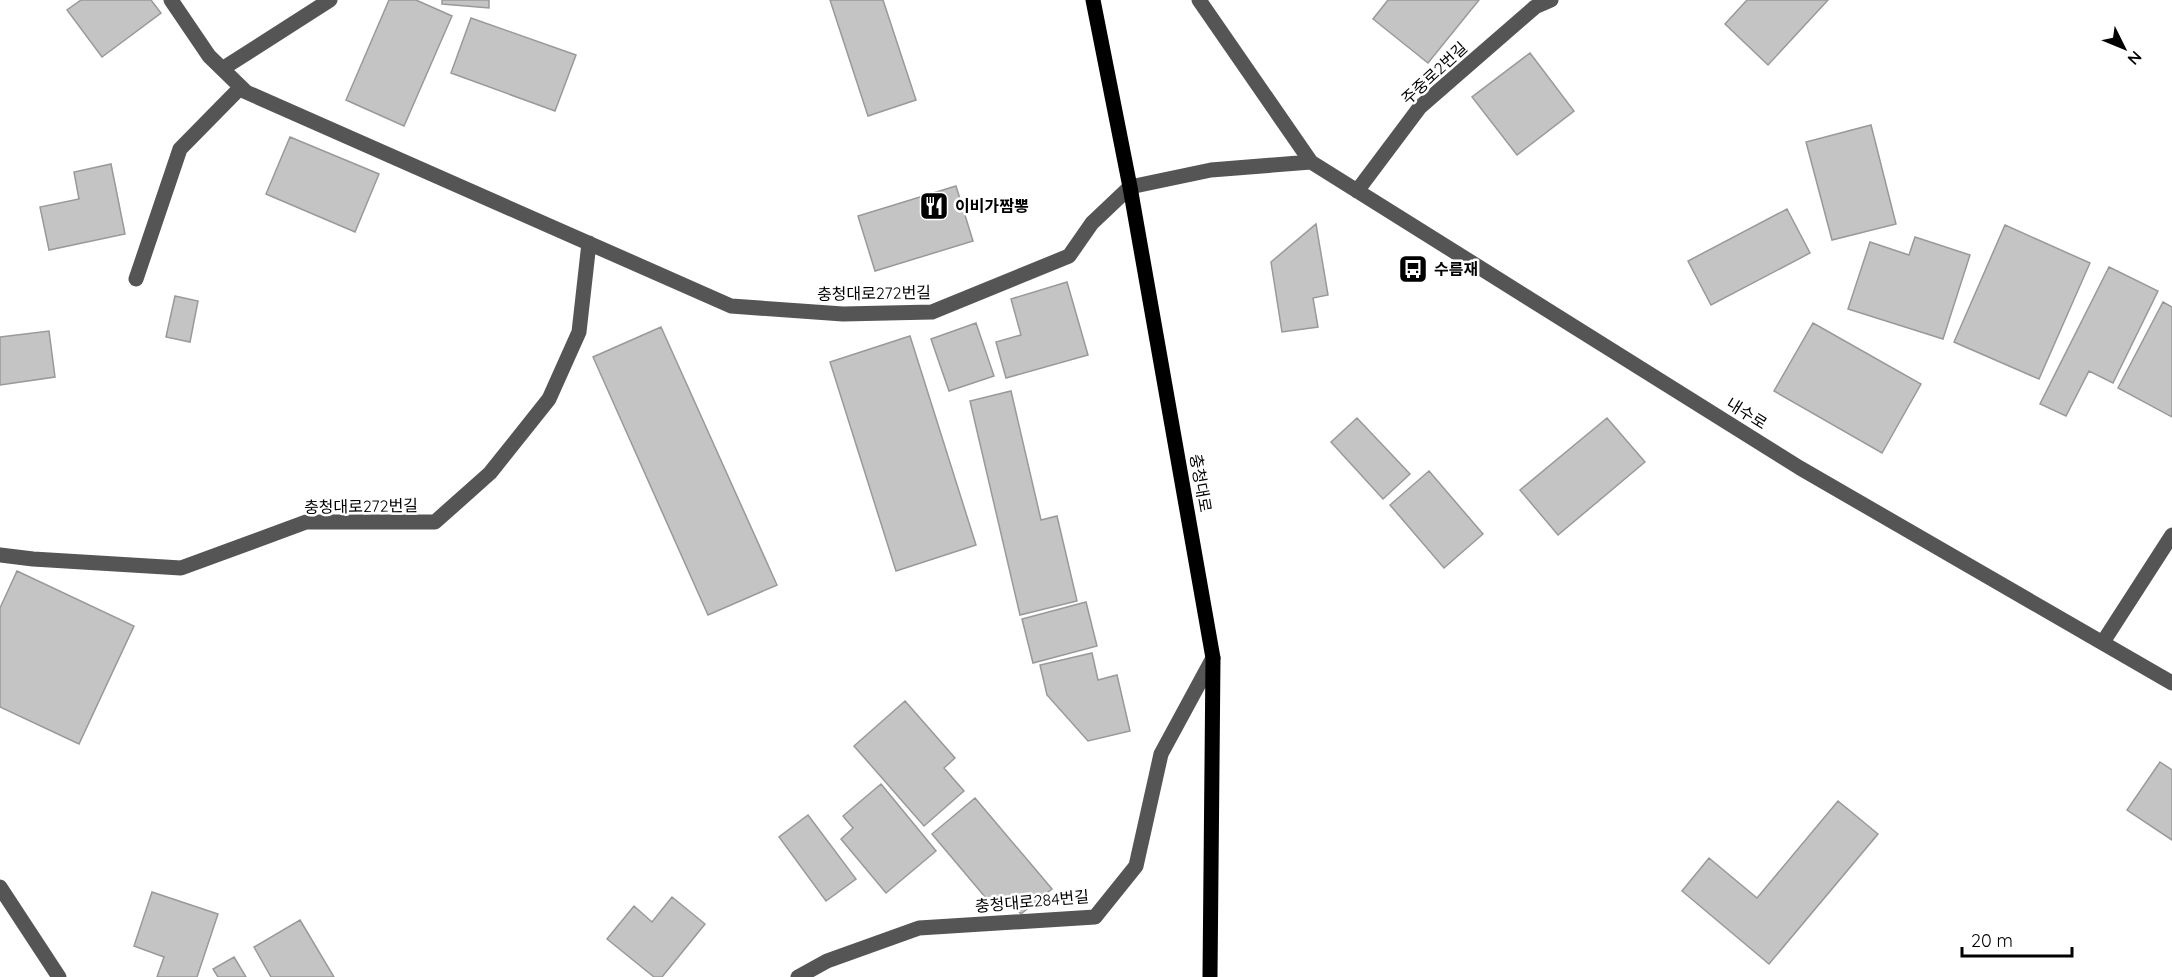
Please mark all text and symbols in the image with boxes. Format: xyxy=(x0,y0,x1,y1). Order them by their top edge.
north arrow xyxy=(2094,18,2154,78)
street label: 주중로2번길 xyxy=(1397,38,1471,108)
text: N xyxy=(2124,47,2146,69)
restaurant icon: 이비가짬뽕 xyxy=(918,190,950,222)
place label: 이비가짬뽕 xyxy=(955,196,1029,216)
bus stop icon: 수름재 xyxy=(1397,253,1429,285)
place label: 수름재 xyxy=(1434,259,1478,279)
street label: 충청대로272번길 xyxy=(817,282,931,304)
street label: 내수로 xyxy=(1723,393,1771,433)
street label: 충청대로 xyxy=(1186,452,1216,514)
street label: 충청대로272번길 xyxy=(304,495,418,517)
street label: 충청대로284번길 xyxy=(974,886,1090,916)
scale bar xyxy=(1962,920,2072,958)
text: 20 m xyxy=(1971,929,2013,952)

